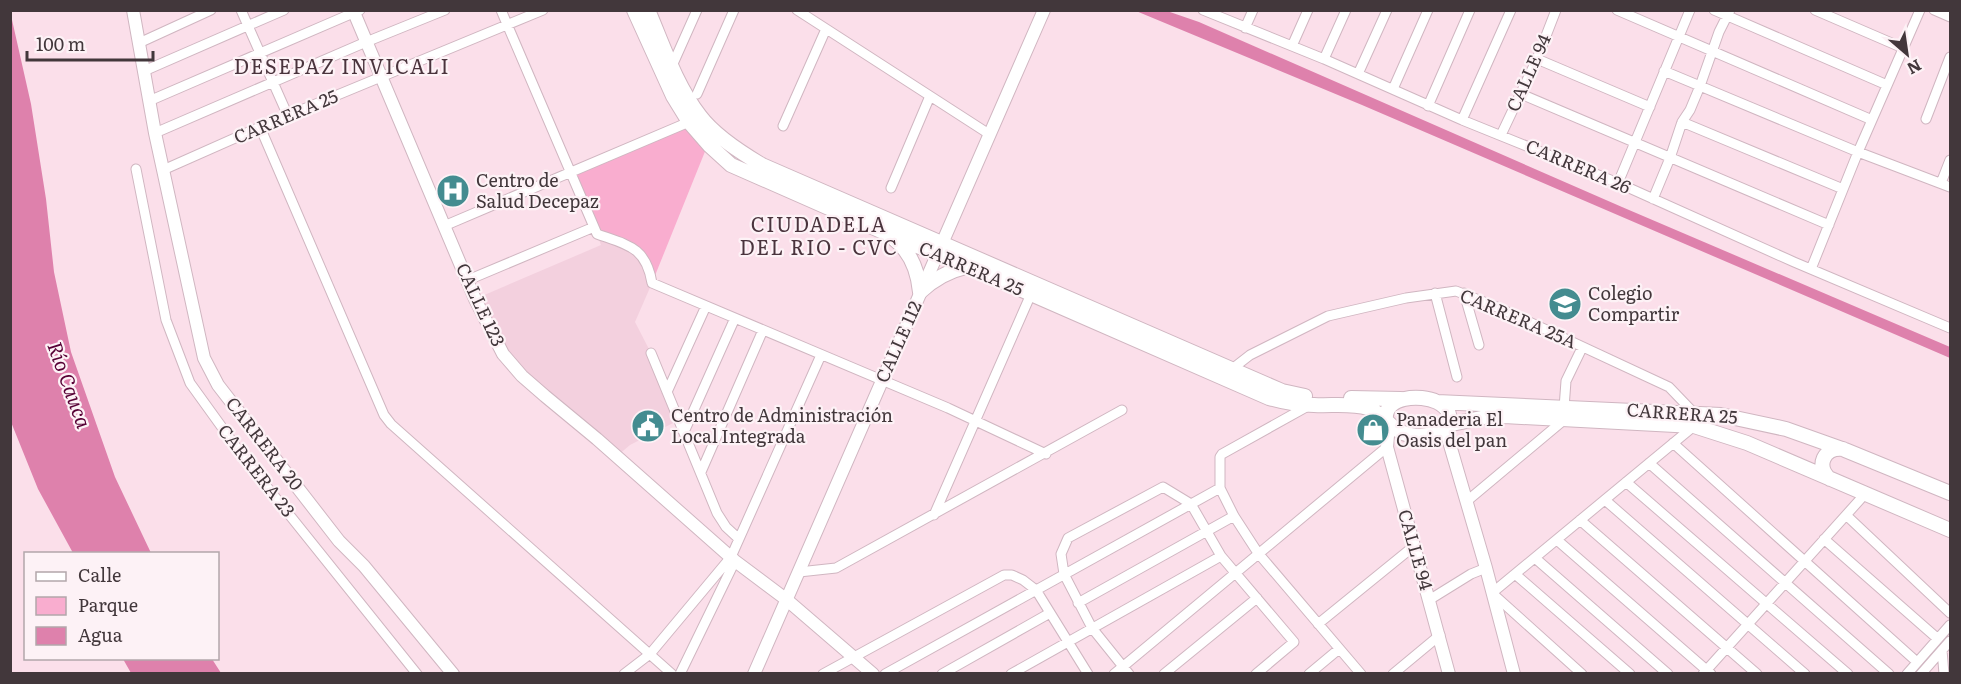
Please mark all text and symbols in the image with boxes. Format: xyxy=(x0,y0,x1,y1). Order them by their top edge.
scale bar xyxy=(27,24,153,62)
north arrow xyxy=(1877,24,1937,84)
street label: CALLE 94 xyxy=(1498,29,1557,116)
text: 100 m xyxy=(36,30,85,57)
district label: DESEPAZ INVICALI xyxy=(234,50,450,80)
text: N xyxy=(1903,54,1926,82)
street label: CARRERA 25 xyxy=(229,81,342,150)
street label: CARRERA 26 xyxy=(1522,131,1636,200)
place label: Centro de Salud Decepaz xyxy=(476,166,599,214)
hospital icon: Centro de Salud Decepaz xyxy=(435,173,471,209)
district label: CIUDADELA DEL RIO - CVC xyxy=(740,208,898,261)
street label: CARRERA 25 xyxy=(915,233,1028,302)
street label: CALLE 123 xyxy=(450,258,513,351)
place label: Colegio Compartir xyxy=(1588,279,1680,327)
street label: CARRERA 25A xyxy=(1456,281,1581,354)
school or university icon: Colegio Compartir xyxy=(1547,286,1583,322)
street label: CALLE 112 xyxy=(868,296,928,387)
water label: Río Cauca xyxy=(41,337,101,432)
street label: CARRERA 20 xyxy=(220,390,310,496)
street label: CARRERA 25 xyxy=(1626,395,1738,430)
place label: Centro de Administración Local Integrada xyxy=(671,401,893,449)
place label: Panaderia El Oasis del pan xyxy=(1396,405,1507,453)
public building icon: Centro de Administración Local Integrada xyxy=(630,408,666,444)
shop icon: Panaderia El Oasis del pan xyxy=(1355,412,1391,448)
street label: CARRERA 23 xyxy=(212,418,302,522)
street label: CALLE 94 xyxy=(1392,506,1441,593)
legend xyxy=(24,552,219,660)
text: Calle xyxy=(78,561,121,588)
text: Parque xyxy=(78,591,138,618)
text: Agua xyxy=(78,621,123,648)

